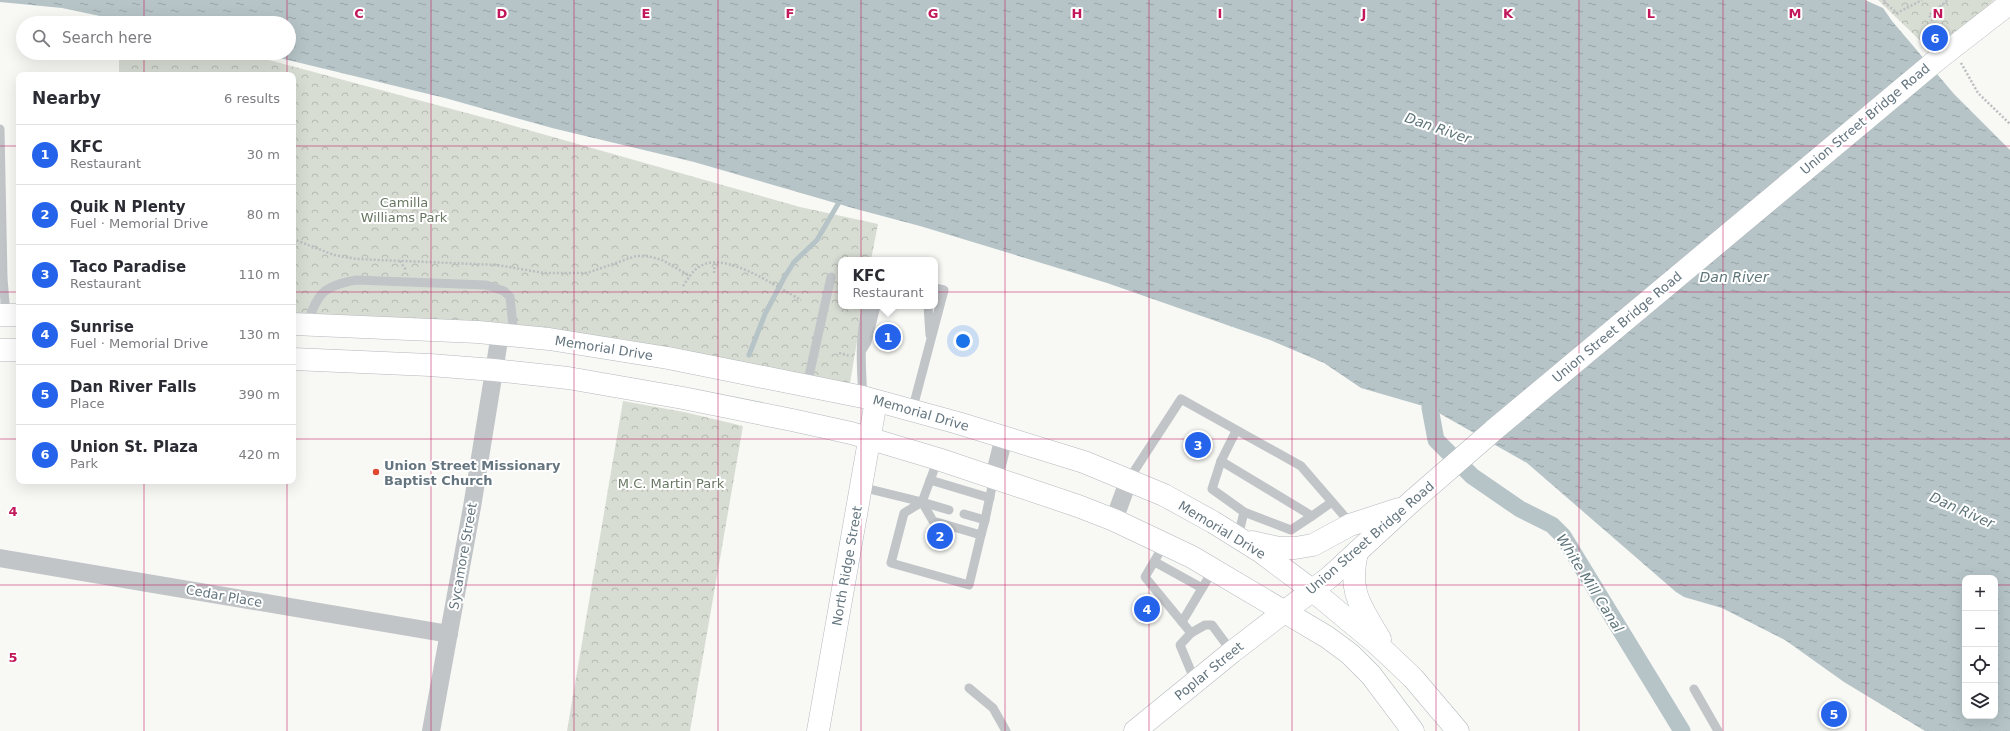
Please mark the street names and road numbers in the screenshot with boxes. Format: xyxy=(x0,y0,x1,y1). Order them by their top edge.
street label: Union Street Bridge Road xyxy=(1797,60,1933,178)
street label: Union Street Bridge Road xyxy=(1549,268,1685,386)
street label: Memorial Drive xyxy=(554,333,654,363)
street label: Memorial Drive xyxy=(871,392,971,434)
street label: Union Street Bridge Road xyxy=(1303,478,1437,598)
street label: Memorial Drive xyxy=(1176,498,1268,562)
street label: Sycamore Street xyxy=(446,501,480,611)
street label: North Ridge Street xyxy=(829,505,865,627)
street label: Cedar Place xyxy=(185,582,263,610)
street label: Poplar Street xyxy=(1172,639,1246,703)

